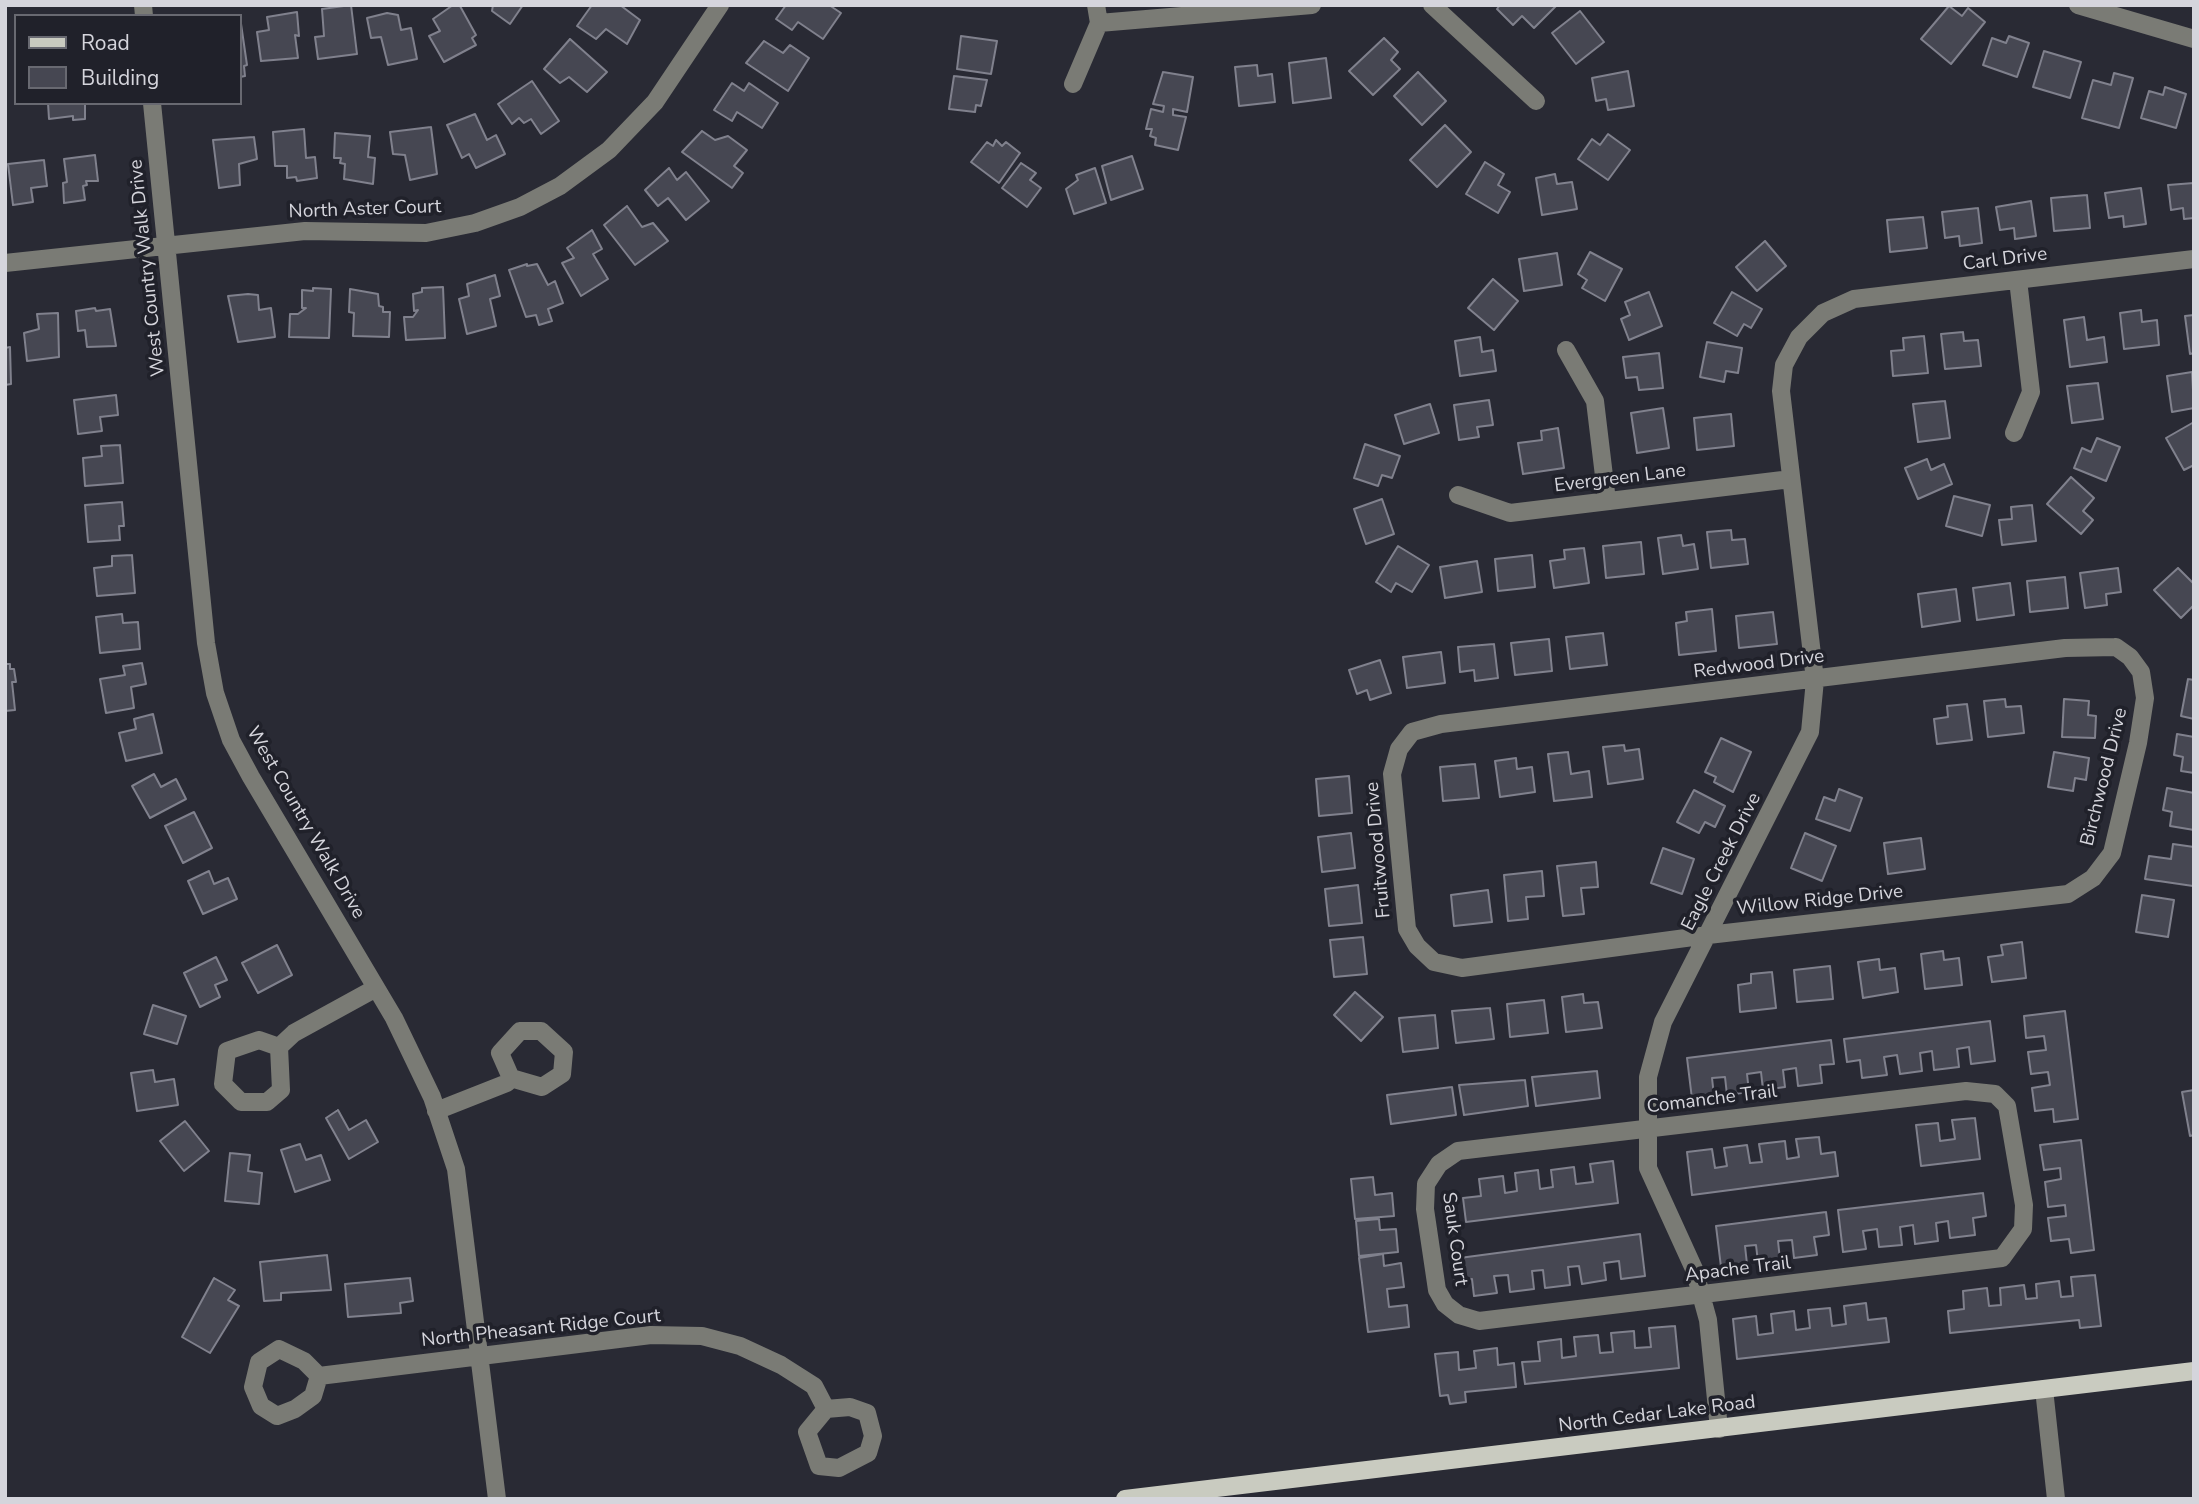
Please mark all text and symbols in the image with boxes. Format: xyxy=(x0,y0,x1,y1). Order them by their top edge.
legend xyxy=(14,14,242,105)
text: Road xyxy=(81,29,130,57)
text: Building xyxy=(81,64,159,92)
street label: West Country Walk Drive xyxy=(125,158,171,378)
street label: North Aster Court xyxy=(288,196,442,224)
street label: Carl Drive xyxy=(1961,244,2049,276)
street label: Evergreen Lane xyxy=(1553,460,1687,498)
street label: Redwood Drive xyxy=(1692,646,1826,684)
street label: Birchwood Drive xyxy=(2077,706,2133,848)
street label: West Country Walk Drive xyxy=(241,723,369,923)
street label: Fruitwood Drive xyxy=(1362,781,1396,919)
street label: Eagle Creek Drive xyxy=(1677,789,1767,935)
street label: Willow Ridge Drive xyxy=(1736,881,1904,921)
street label: Comanche Trail xyxy=(1646,1081,1778,1119)
street label: Sauk Court xyxy=(1436,1191,1472,1287)
street label: Apache Trail xyxy=(1684,1252,1792,1288)
street label: North Pheasant Ridge Court xyxy=(420,1305,662,1353)
street label: North Cedar Lake Road xyxy=(1557,1392,1757,1438)

